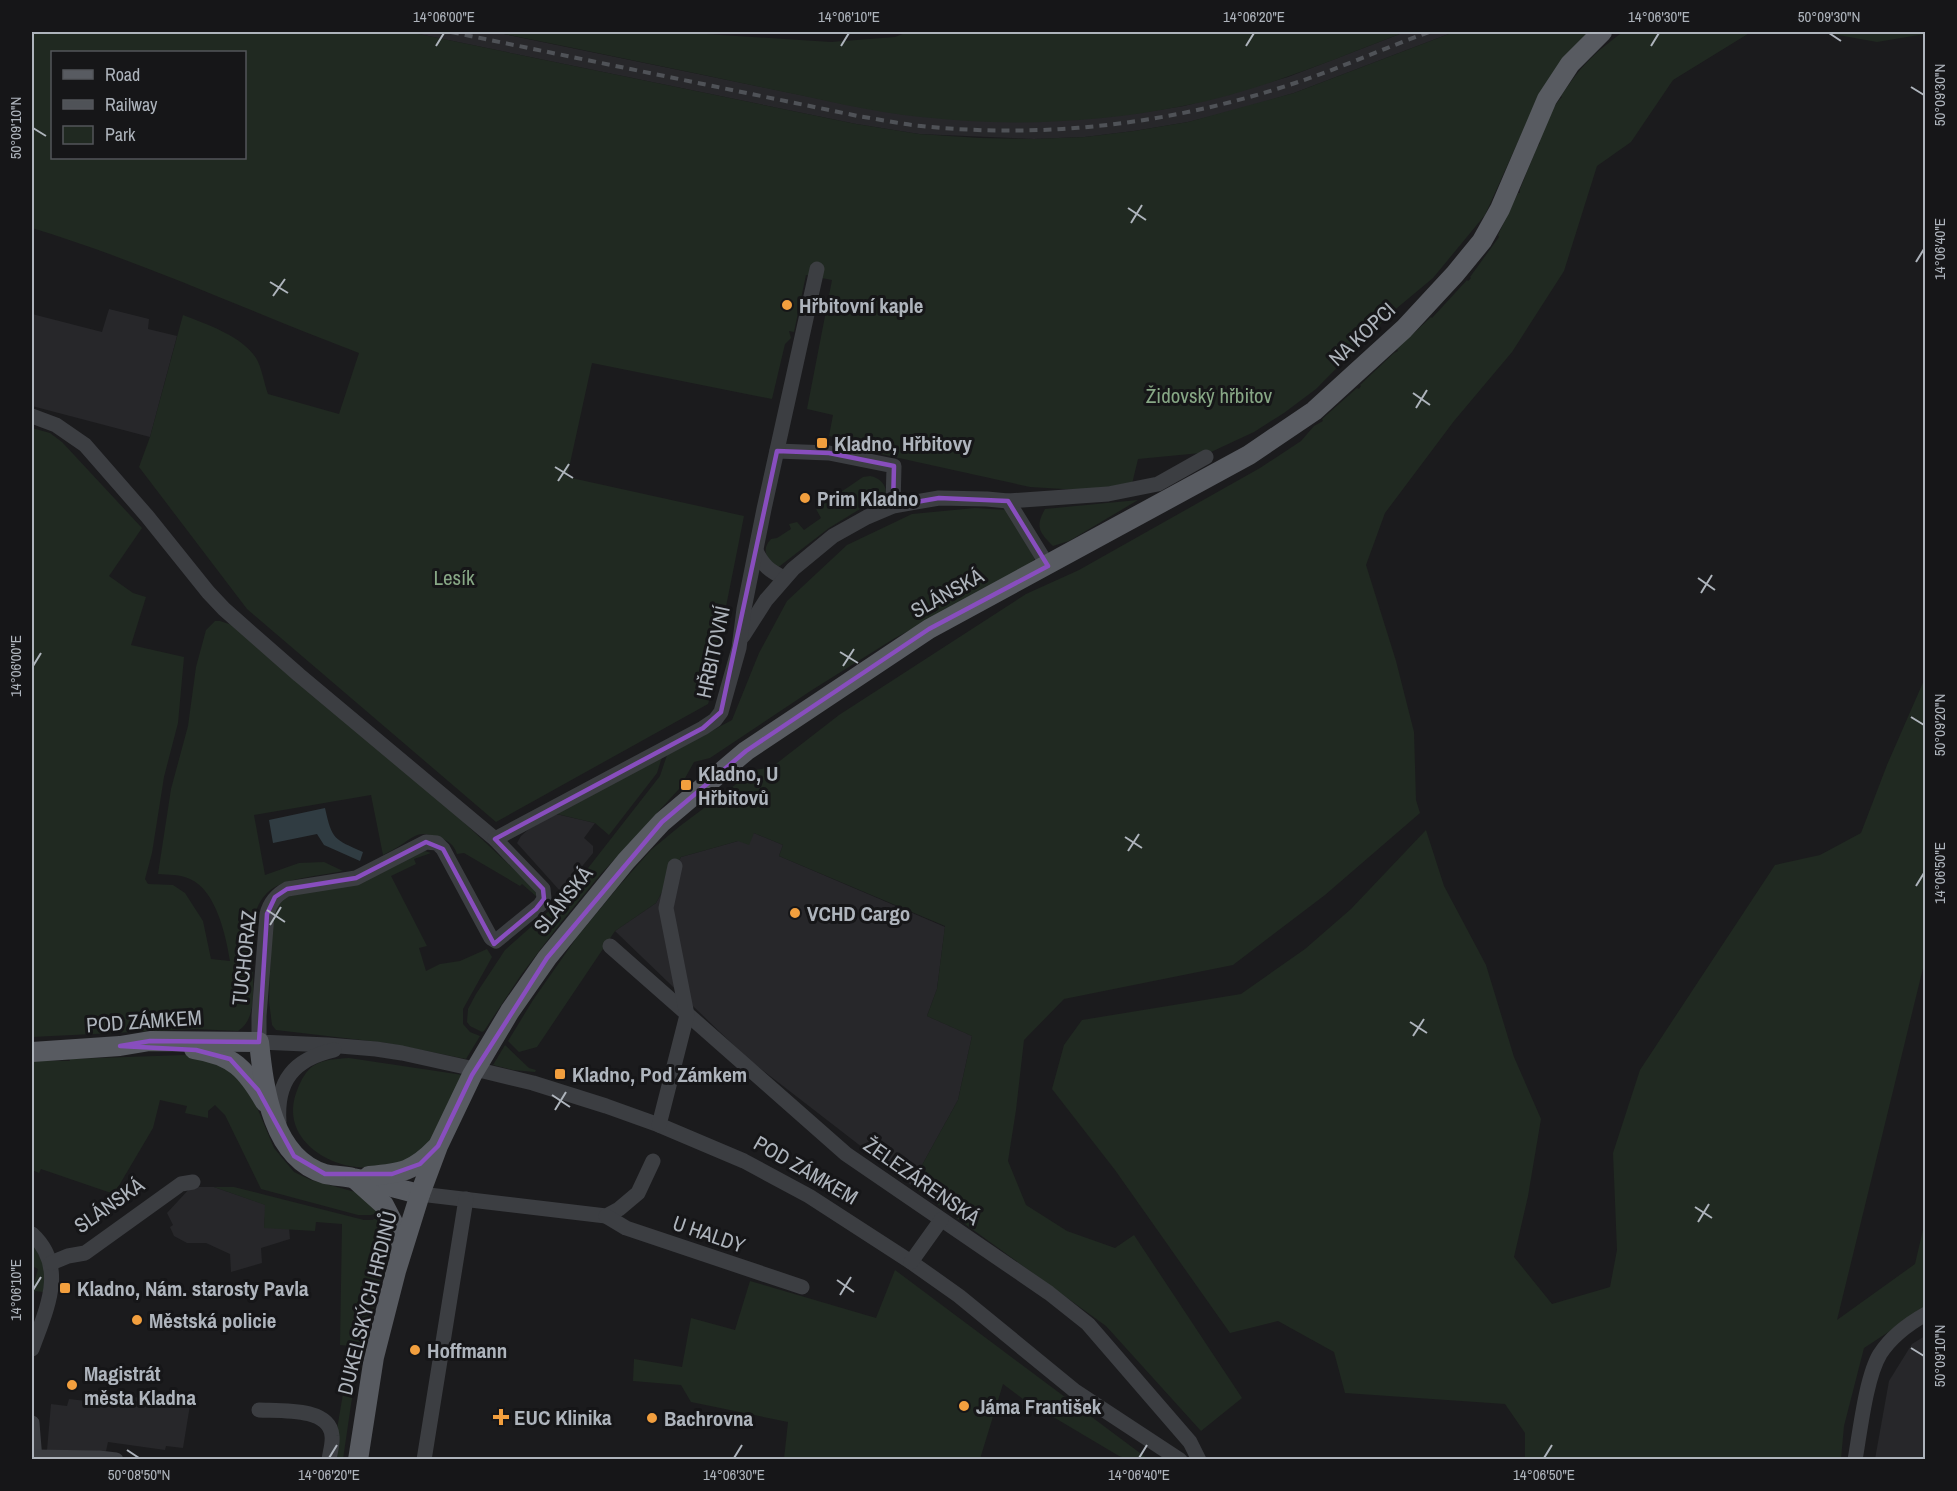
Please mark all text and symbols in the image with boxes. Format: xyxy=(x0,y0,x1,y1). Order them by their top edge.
text: 14°06'00"E xyxy=(413,6,475,27)
text: 14°06'10"E xyxy=(818,6,880,27)
text: 14°06'20"E xyxy=(1223,6,1285,27)
text: 14°06'30"E xyxy=(1628,6,1690,27)
text: 50°09'30"N xyxy=(1798,6,1860,27)
legend xyxy=(51,51,246,159)
text: Road xyxy=(105,62,140,87)
text: 50°09'30"N xyxy=(1929,64,1950,126)
text: Railway xyxy=(105,92,158,117)
text: 50°09'10"N xyxy=(5,97,26,159)
text: Park xyxy=(105,122,136,147)
text: 14°06'40"E xyxy=(1929,218,1950,280)
place label: Hřbitovní kaple xyxy=(799,291,923,320)
street label: NA KOPCI xyxy=(1322,296,1402,372)
marker: Hřbitovní kaple xyxy=(780,298,794,312)
park label: Židovský hřbitov xyxy=(1146,381,1273,410)
place label: Kladno, Hřbitovy xyxy=(834,429,972,458)
marker: Kladno, Hřbitovy xyxy=(815,436,829,450)
place label: Prim Kladno xyxy=(817,484,918,513)
marker: Prim Kladno xyxy=(798,491,812,505)
street label: SLÁNSKÁ xyxy=(905,561,989,625)
park label: Lesík xyxy=(433,563,475,592)
street label: HŘBITOVNÍ xyxy=(689,603,737,701)
text: 14°06'00"E xyxy=(5,635,26,697)
text: 50°09'20"N xyxy=(1929,694,1950,756)
place label: Kladno, U Hřbitovů xyxy=(698,759,778,812)
marker: Kladno, U Hřbitovů xyxy=(679,778,693,792)
text: 14°06'50"E xyxy=(1929,842,1950,904)
street label: SLÁNSKÁ xyxy=(527,860,600,940)
place label: VCHD Cargo xyxy=(807,899,910,928)
marker: VCHD Cargo xyxy=(788,906,802,920)
street label: TUCHORAZ xyxy=(225,908,263,1007)
street label: POD ZÁMKEM xyxy=(85,1002,203,1040)
place label: Kladno, Pod Zámkem xyxy=(572,1060,747,1089)
marker: Kladno, Pod Zámkem xyxy=(553,1067,567,1081)
street label: POD ZÁMKEM xyxy=(749,1128,863,1212)
street label: ŽELEZÁRENSKÁ xyxy=(858,1130,986,1232)
street label: SLÁNSKÁ xyxy=(68,1170,150,1240)
street label: DUKELSKÝCH HRDINŮ xyxy=(330,1208,404,1398)
street label: U HALDY xyxy=(669,1208,749,1260)
text: 14°06'10"E xyxy=(5,1259,26,1321)
place label: Kladno, Nám. starosty Pavla xyxy=(77,1274,309,1303)
marker: Kladno, Nám. starosty Pavla xyxy=(58,1281,72,1295)
place label: Městská policie xyxy=(149,1306,276,1335)
marker: Městská policie xyxy=(130,1313,144,1327)
text: 50°09'10"N xyxy=(1929,1325,1950,1387)
place label: Hoffmann xyxy=(427,1336,507,1365)
marker: Hoffmann xyxy=(408,1343,422,1357)
place label: Magistrát města Kladna xyxy=(84,1359,196,1412)
marker: Magistrát města Kladna xyxy=(65,1378,79,1392)
place label: Jáma František xyxy=(976,1392,1102,1421)
marker: Jáma František xyxy=(957,1399,971,1413)
place label: EUC Klinika xyxy=(514,1403,612,1432)
place label: Bachrovna xyxy=(664,1404,753,1433)
marker: EUC Klinika xyxy=(492,1408,510,1426)
marker: Bachrovna xyxy=(645,1411,659,1425)
text: 50°08'50"N xyxy=(108,1464,170,1485)
text: 14°06'20"E xyxy=(298,1464,360,1485)
text: 14°06'30"E xyxy=(703,1464,765,1485)
text: 14°06'40"E xyxy=(1108,1464,1170,1485)
text: 14°06'50"E xyxy=(1513,1464,1575,1485)

